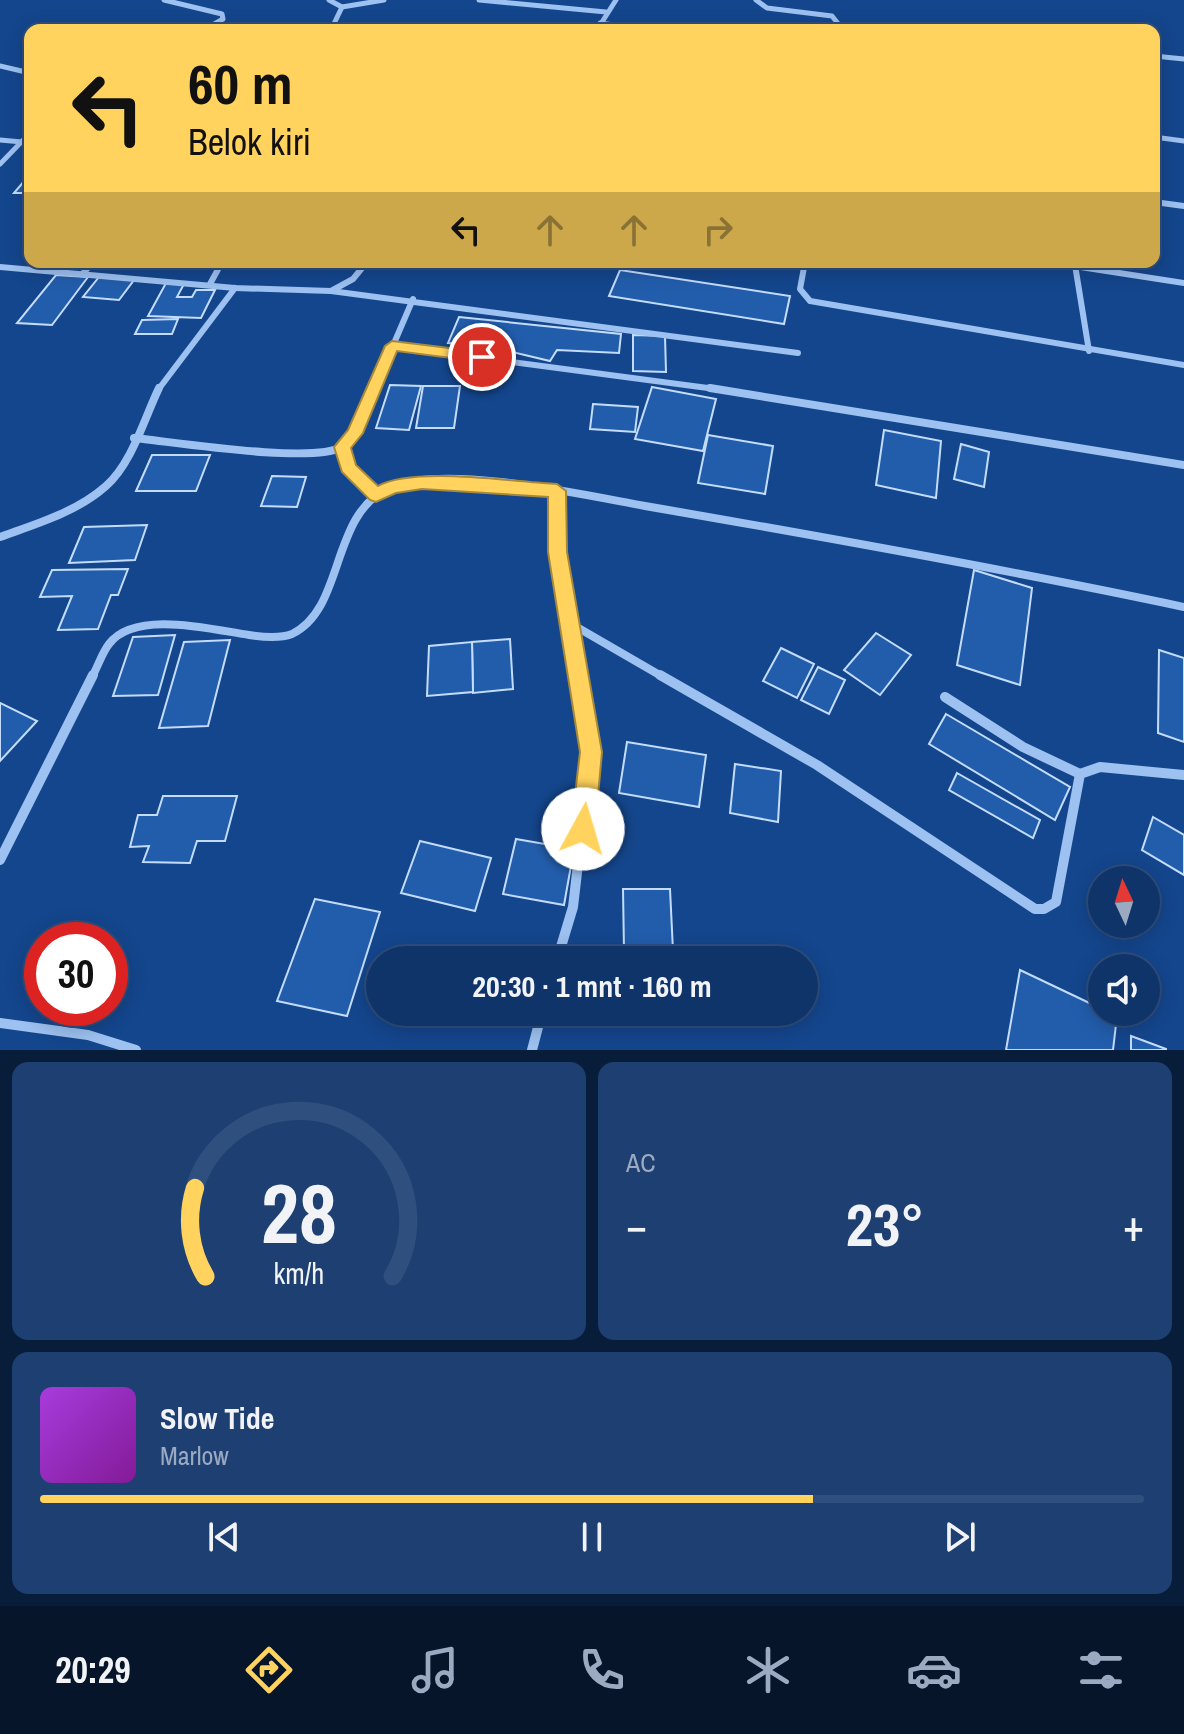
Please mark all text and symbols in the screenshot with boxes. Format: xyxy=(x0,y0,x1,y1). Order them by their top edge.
text: 60 m xyxy=(188,46,293,121)
icon: left xyxy=(56,56,160,160)
text: Belok kiri xyxy=(188,118,311,166)
icon: left xyxy=(444,208,488,252)
icon: ahead xyxy=(528,208,572,252)
icon: ahead xyxy=(612,208,656,252)
icon: right xyxy=(696,208,740,252)
pin xyxy=(448,323,516,391)
icon: arrive xyxy=(460,335,504,379)
position arrow xyxy=(541,787,625,871)
north arrow xyxy=(1088,866,1160,938)
map controls xyxy=(1088,866,1160,1026)
speed limit sign: 30 xyxy=(24,922,128,1026)
button: sound xyxy=(1088,954,1160,1026)
text: 20:30 · 1 mnt · 160 m xyxy=(472,966,712,1006)
text: AC xyxy=(626,1145,656,1180)
text: 28 xyxy=(261,1157,337,1269)
text: 23° xyxy=(846,1184,924,1265)
text: − xyxy=(626,1195,647,1255)
text: + xyxy=(1123,1195,1144,1255)
text: km/h xyxy=(274,1254,324,1293)
text: Slow Tide xyxy=(160,1398,274,1438)
text: Marlow xyxy=(160,1438,229,1473)
icon: previous xyxy=(202,1515,246,1559)
icon: pause xyxy=(570,1515,614,1559)
icon: next xyxy=(938,1515,982,1559)
icon: directions xyxy=(241,1642,297,1698)
icon: music xyxy=(407,1642,463,1698)
icon: phone xyxy=(574,1642,630,1698)
icon: climate xyxy=(740,1642,796,1698)
icon: car xyxy=(906,1642,962,1698)
icon: filters xyxy=(1073,1642,1129,1698)
text: 20:29 xyxy=(55,1646,131,1694)

